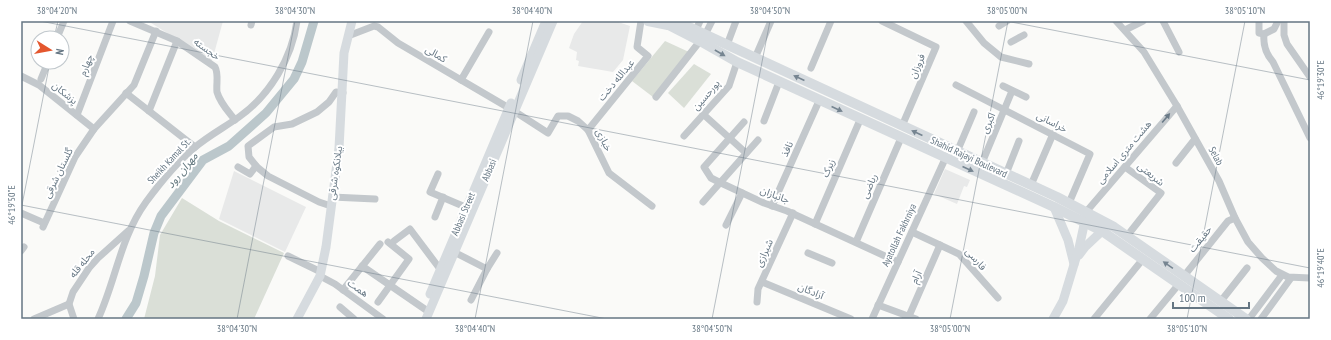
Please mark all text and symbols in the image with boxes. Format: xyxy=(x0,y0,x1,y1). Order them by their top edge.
text: 38°04'20"N xyxy=(37,4,77,17)
text: 38°04'30"N xyxy=(275,4,315,17)
text: 38°04'40"N xyxy=(512,4,552,17)
text: 38°04'50"N xyxy=(750,4,790,17)
text: 38°05'00"N xyxy=(987,4,1027,17)
text: 38°05'10"N xyxy=(1225,4,1265,17)
north arrow xyxy=(30,30,70,70)
street label: خجسته xyxy=(191,35,223,63)
street label: کمالی xyxy=(423,43,450,66)
text: N xyxy=(52,48,67,56)
one-way arrow xyxy=(714,49,726,56)
street label: فروزان xyxy=(906,51,928,80)
street label: چهارم xyxy=(76,52,98,78)
street label: عبدالله دخت xyxy=(595,57,637,103)
text: 46°19'30"E xyxy=(1314,60,1327,100)
one-way arrow xyxy=(793,75,805,81)
street label: پورحسین xyxy=(689,77,723,113)
street label: پزشکان xyxy=(49,79,80,107)
one-way arrow xyxy=(831,106,843,112)
street label: خراسانی xyxy=(1034,109,1070,135)
street label: اکبری xyxy=(978,111,998,135)
one-way arrow xyxy=(1162,113,1171,124)
street label: هشت متری اسلامی xyxy=(1094,117,1154,186)
street label: خبازی xyxy=(593,127,615,154)
one-way arrow xyxy=(911,130,923,136)
street label: Shahid Rajayi Boulevard xyxy=(928,134,1010,180)
street label: Sheikh Kamal St. xyxy=(145,135,194,187)
street label: نافذ xyxy=(778,139,796,159)
street label: Selab xyxy=(1206,144,1226,168)
street label: گلستان شرقی xyxy=(40,145,76,200)
street label: بیلانکوه شرقی xyxy=(325,145,345,201)
water label: مهران رود xyxy=(163,149,201,191)
street label: Abbasi xyxy=(479,157,499,183)
street label: زیرک xyxy=(818,157,838,179)
street label: شریعتی xyxy=(1135,159,1167,189)
one-way arrow xyxy=(962,166,974,172)
street label: ریاضی xyxy=(858,171,880,200)
street label: جانبازان xyxy=(758,183,792,207)
text: 46°19'50"E xyxy=(5,185,18,225)
street label: Abbasi Street xyxy=(448,190,478,238)
street label: Ayatollah Fakhrniya xyxy=(879,202,919,268)
street label: حقیقت xyxy=(1185,223,1215,255)
street label: شیرازی xyxy=(752,237,776,269)
street label: فارسی xyxy=(962,245,990,273)
street label: محله قله xyxy=(66,246,98,280)
text: 46°19'40"E xyxy=(1314,248,1327,288)
one-way arrow xyxy=(1163,261,1173,269)
street label: آرام xyxy=(907,267,927,286)
street label: همت xyxy=(345,276,371,300)
street label: آزادگان xyxy=(796,280,827,303)
scale bar xyxy=(1173,284,1249,310)
text: 100 m xyxy=(1179,290,1206,305)
text: 38°04'30"N xyxy=(217,322,257,335)
text: 38°04'40"N xyxy=(455,322,495,335)
text: 38°04'50"N xyxy=(692,322,732,335)
text: 38°05'00"N xyxy=(930,322,970,335)
text: 38°05'10"N xyxy=(1167,322,1207,335)

